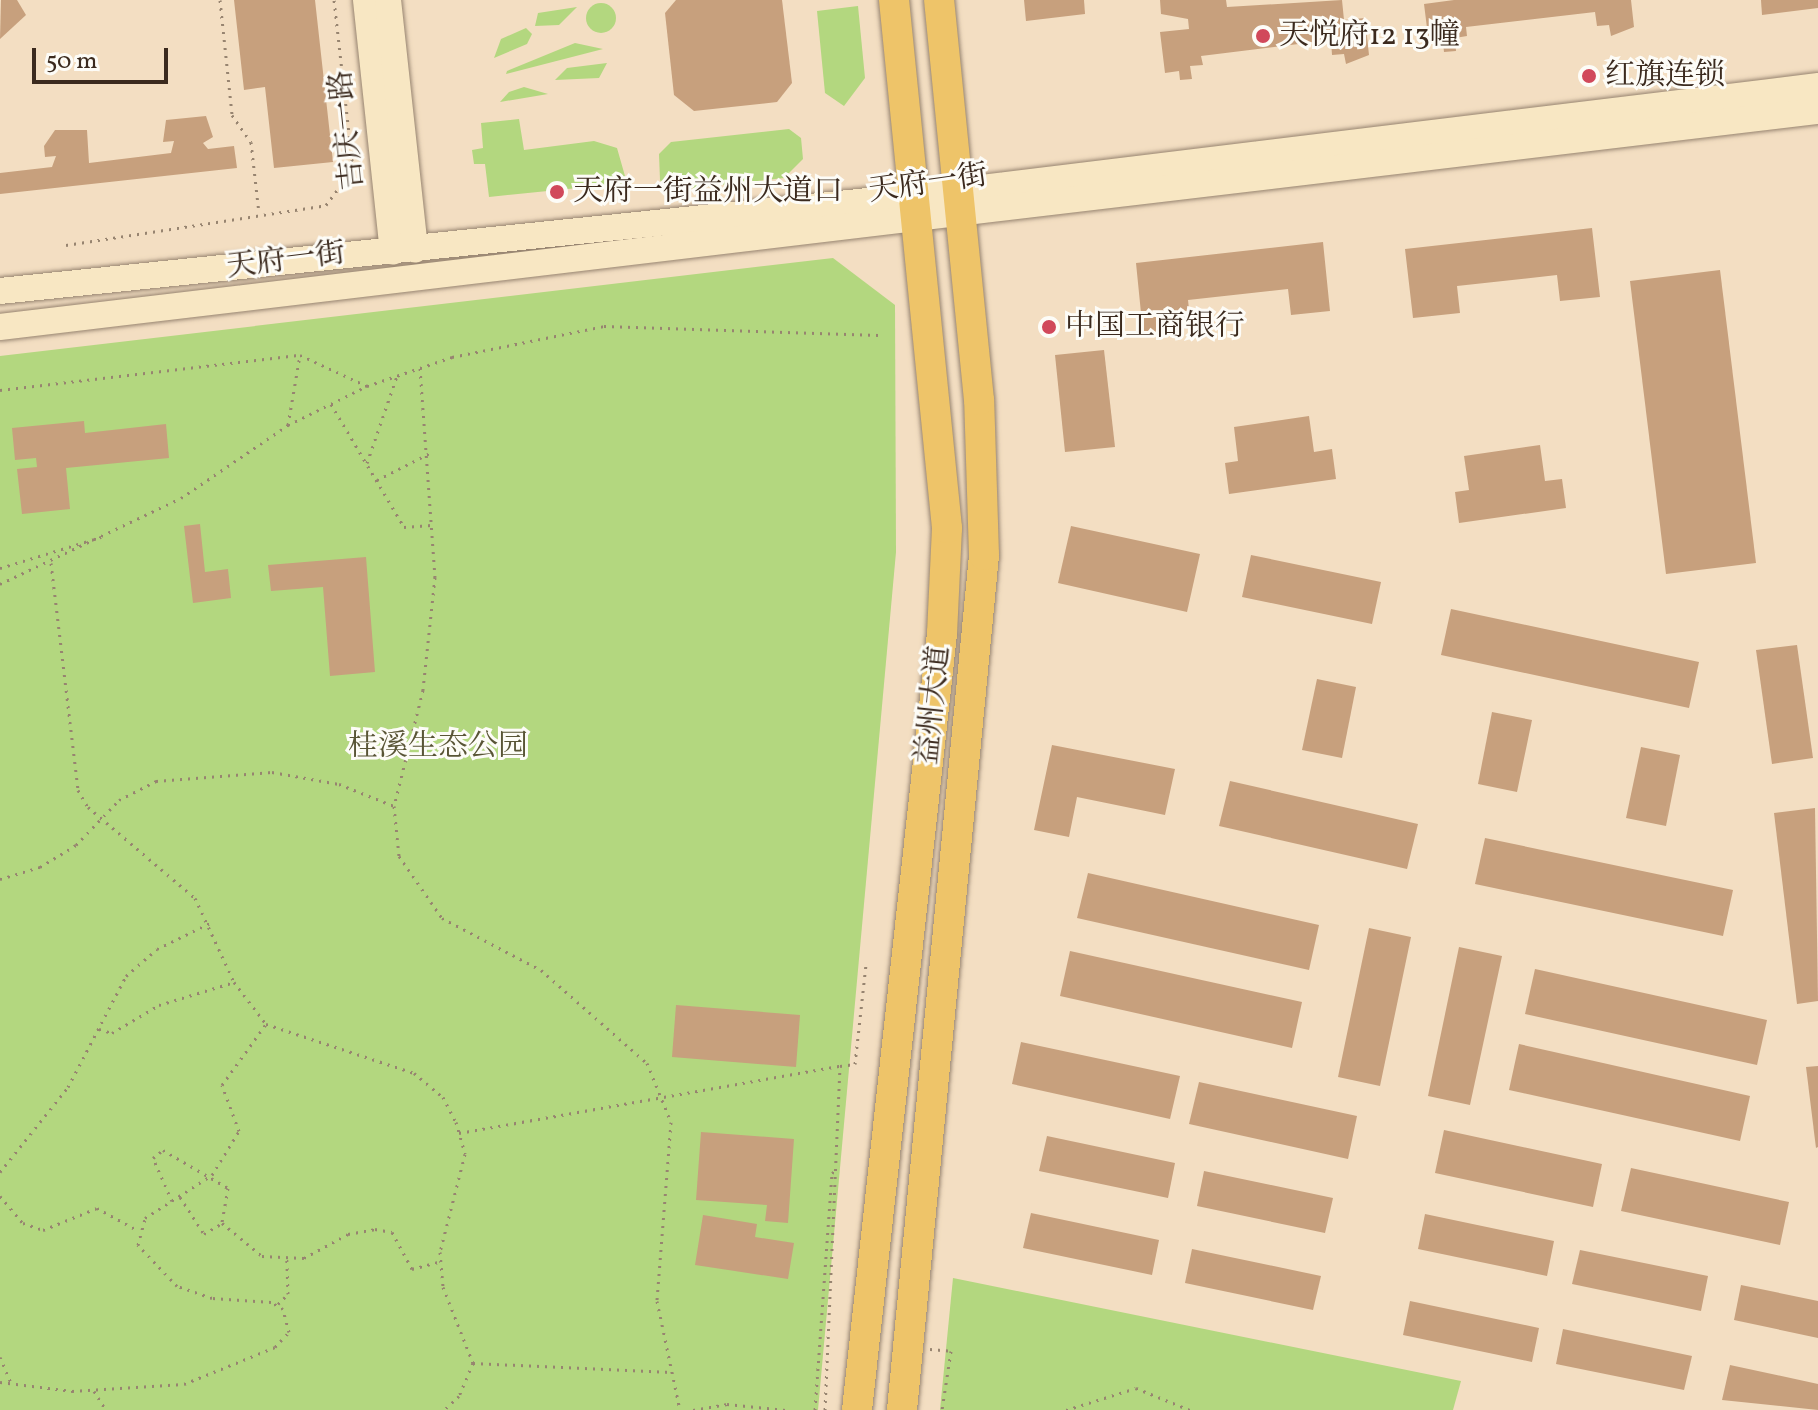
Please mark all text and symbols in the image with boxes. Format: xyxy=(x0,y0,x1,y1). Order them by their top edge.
place label: 天悦府12 13幢 xyxy=(1279,18,1460,54)
marker: 天悦府12 13幢 xyxy=(1254,27,1272,45)
scale bar xyxy=(36,32,172,82)
text: 50 m xyxy=(46,45,98,79)
place label: 红旗连锁 xyxy=(1605,58,1725,94)
marker: 红旗连锁 xyxy=(1580,67,1598,85)
street label: 吉庆一路 xyxy=(324,68,372,192)
street label: 天府一街 xyxy=(866,158,990,210)
place label: 天府一街益州大道口 xyxy=(573,174,843,210)
marker: 天府一街益州大道口 xyxy=(548,183,566,201)
street label: 天府一街 xyxy=(224,236,348,286)
place label: 中国工商银行 xyxy=(1065,309,1245,345)
marker: 中国工商银行 xyxy=(1040,318,1058,336)
street label: 益州大道 xyxy=(910,643,958,767)
park label: 桂溪生态公园 xyxy=(348,729,528,765)

